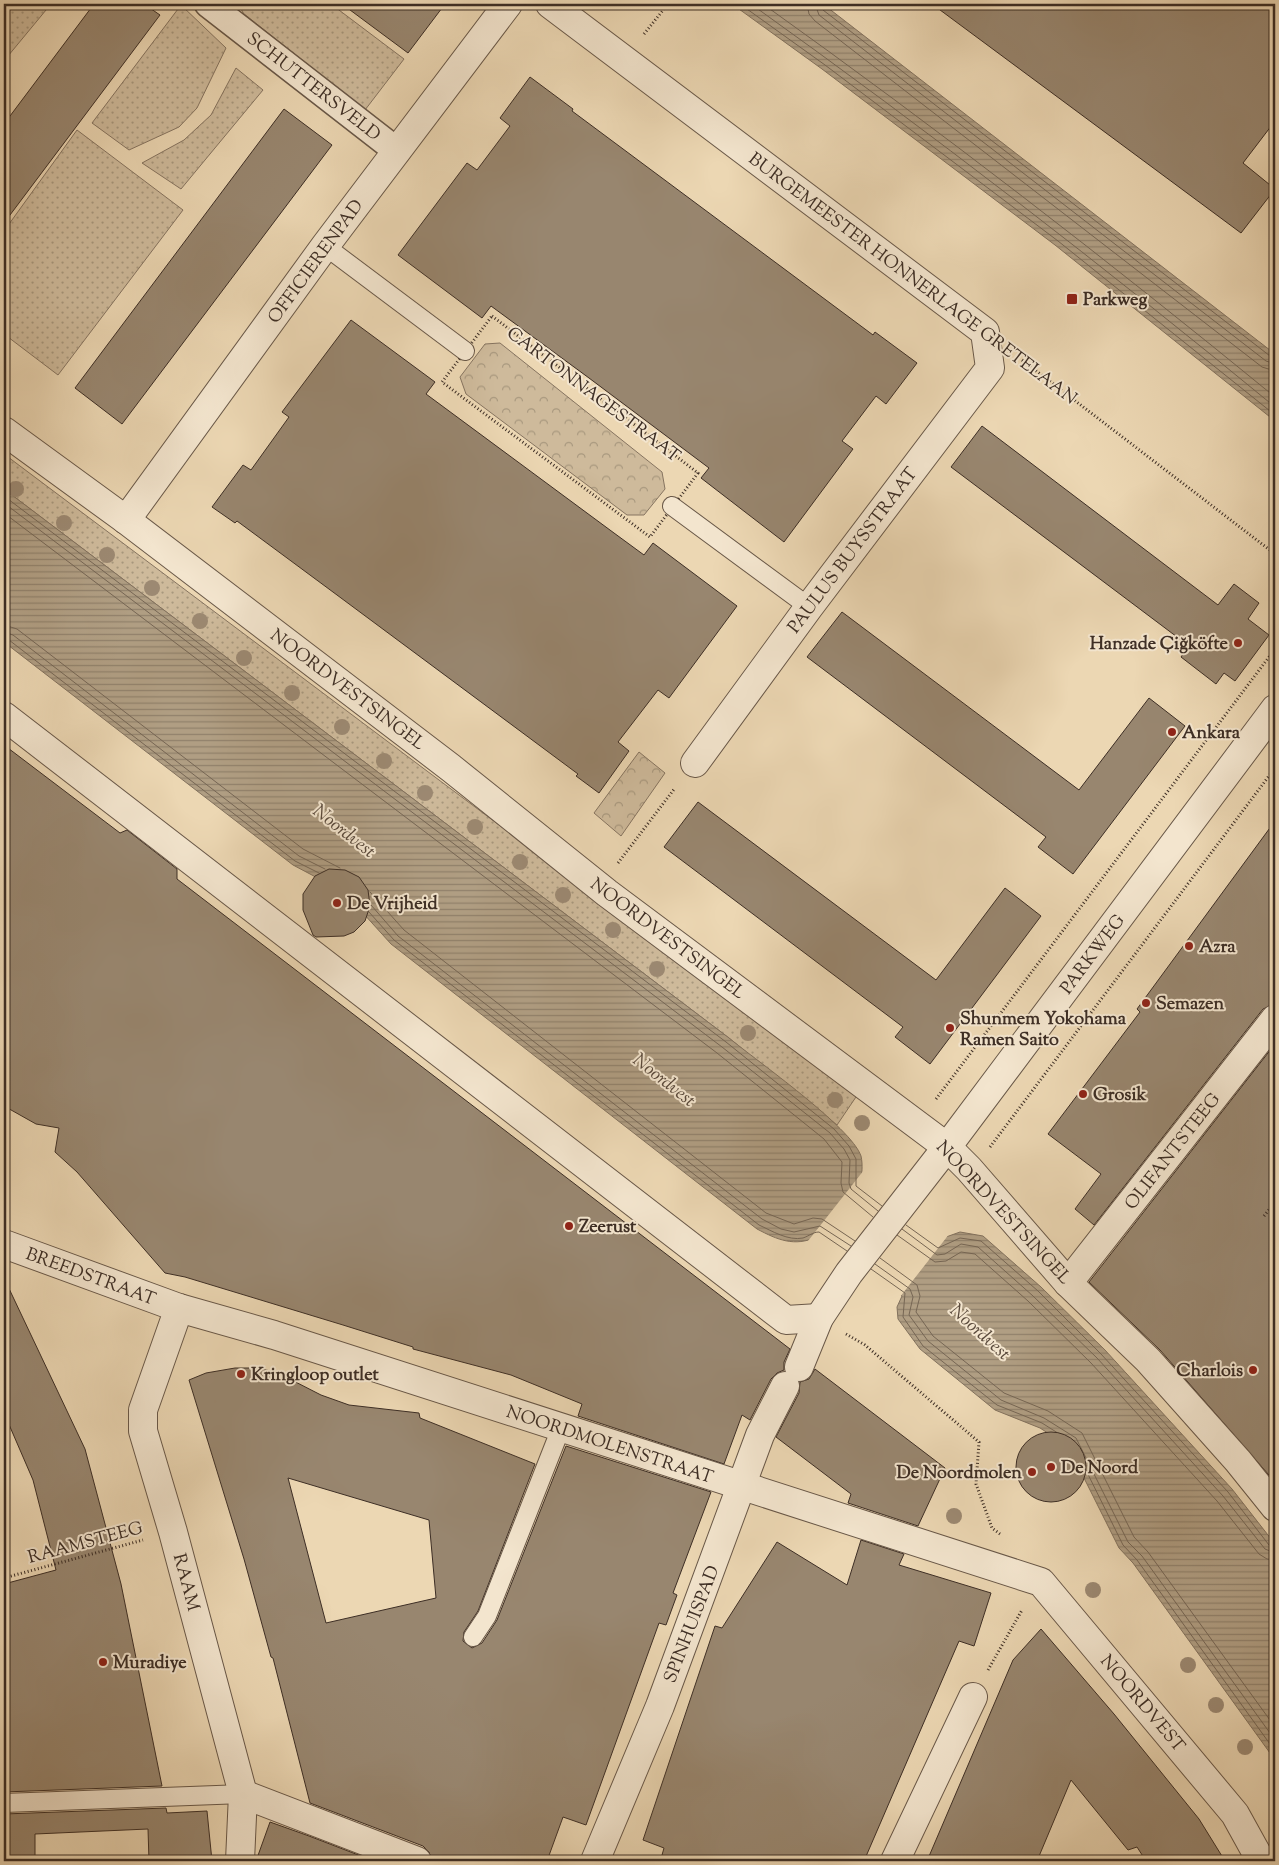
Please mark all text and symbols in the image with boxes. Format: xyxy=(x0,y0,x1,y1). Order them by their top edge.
street label: SCHUTTERSVELD xyxy=(240,27,385,148)
street label: BURGEMEESTER HONNERLAGE GRETELAAN xyxy=(742,147,1082,412)
street label: OFFICIERENPAD xyxy=(263,195,371,330)
place label: Parkweg xyxy=(1083,288,1147,314)
marker: Parkweg xyxy=(1065,292,1079,306)
street label: CARTONNAGESTRAAT xyxy=(500,321,685,470)
street label: PAULUS BUYSSTRAAT xyxy=(782,462,925,640)
street label: NOORDVESTSINGEL xyxy=(264,624,430,758)
place label: Hanzade Çiğköfte xyxy=(1090,632,1229,658)
marker: Hanzade Çiğköfte xyxy=(1232,637,1244,649)
place label: Ankara xyxy=(1182,721,1241,747)
marker: Ankara xyxy=(1166,726,1178,738)
water label: Noordvest xyxy=(306,799,381,865)
street label: NOORDVESTSINGEL xyxy=(584,873,750,1007)
place label: De Vrijheid xyxy=(347,892,439,918)
marker: De Vrijheid xyxy=(331,897,343,909)
street label: PARKWEG xyxy=(1055,910,1133,1001)
place label: Azra xyxy=(1199,935,1236,961)
marker: Azra xyxy=(1183,940,1195,952)
place label: Semazen xyxy=(1156,992,1224,1018)
marker: Semazen xyxy=(1140,997,1152,1009)
place label: Shunmem Yokohama Ramen Saito xyxy=(960,1007,1127,1054)
marker: Shunmem Yokohama Ramen Saito xyxy=(944,1022,956,1034)
water label: Noordvest xyxy=(626,1048,701,1114)
place label: Grosik xyxy=(1093,1083,1147,1109)
marker: Grosik xyxy=(1077,1088,1089,1100)
street label: OLIFANTSTEEG xyxy=(1119,1088,1228,1216)
street label: NOORDVESTSINGEL xyxy=(929,1136,1076,1291)
place label: Zeerust xyxy=(579,1215,637,1241)
marker: Zeerust xyxy=(563,1220,575,1232)
street label: BREEDSTRAAT xyxy=(22,1242,159,1314)
water label: Noordvest xyxy=(943,1298,1016,1368)
place label: Charlois xyxy=(1176,1359,1243,1385)
place label: Kringloop outlet xyxy=(251,1363,379,1389)
marker: Charlois xyxy=(1247,1364,1259,1376)
marker: Kringloop outlet xyxy=(235,1368,247,1380)
street label: NOORDMOLENSTRAAT xyxy=(503,1400,717,1492)
place label: De Noord xyxy=(1061,1456,1139,1482)
place label: De Noordmolen xyxy=(896,1461,1022,1487)
marker: De Noord xyxy=(1045,1461,1057,1473)
marker: De Noordmolen xyxy=(1026,1466,1038,1478)
street label: RAAMSTEEG xyxy=(25,1516,146,1572)
street label: RAAM xyxy=(165,1551,205,1615)
street label: SPINHUISPAD xyxy=(659,1562,727,1687)
street label: NOORDVEST xyxy=(1093,1650,1190,1759)
place label: Muradiye xyxy=(113,1651,187,1677)
marker: Muradiye xyxy=(97,1656,109,1668)

